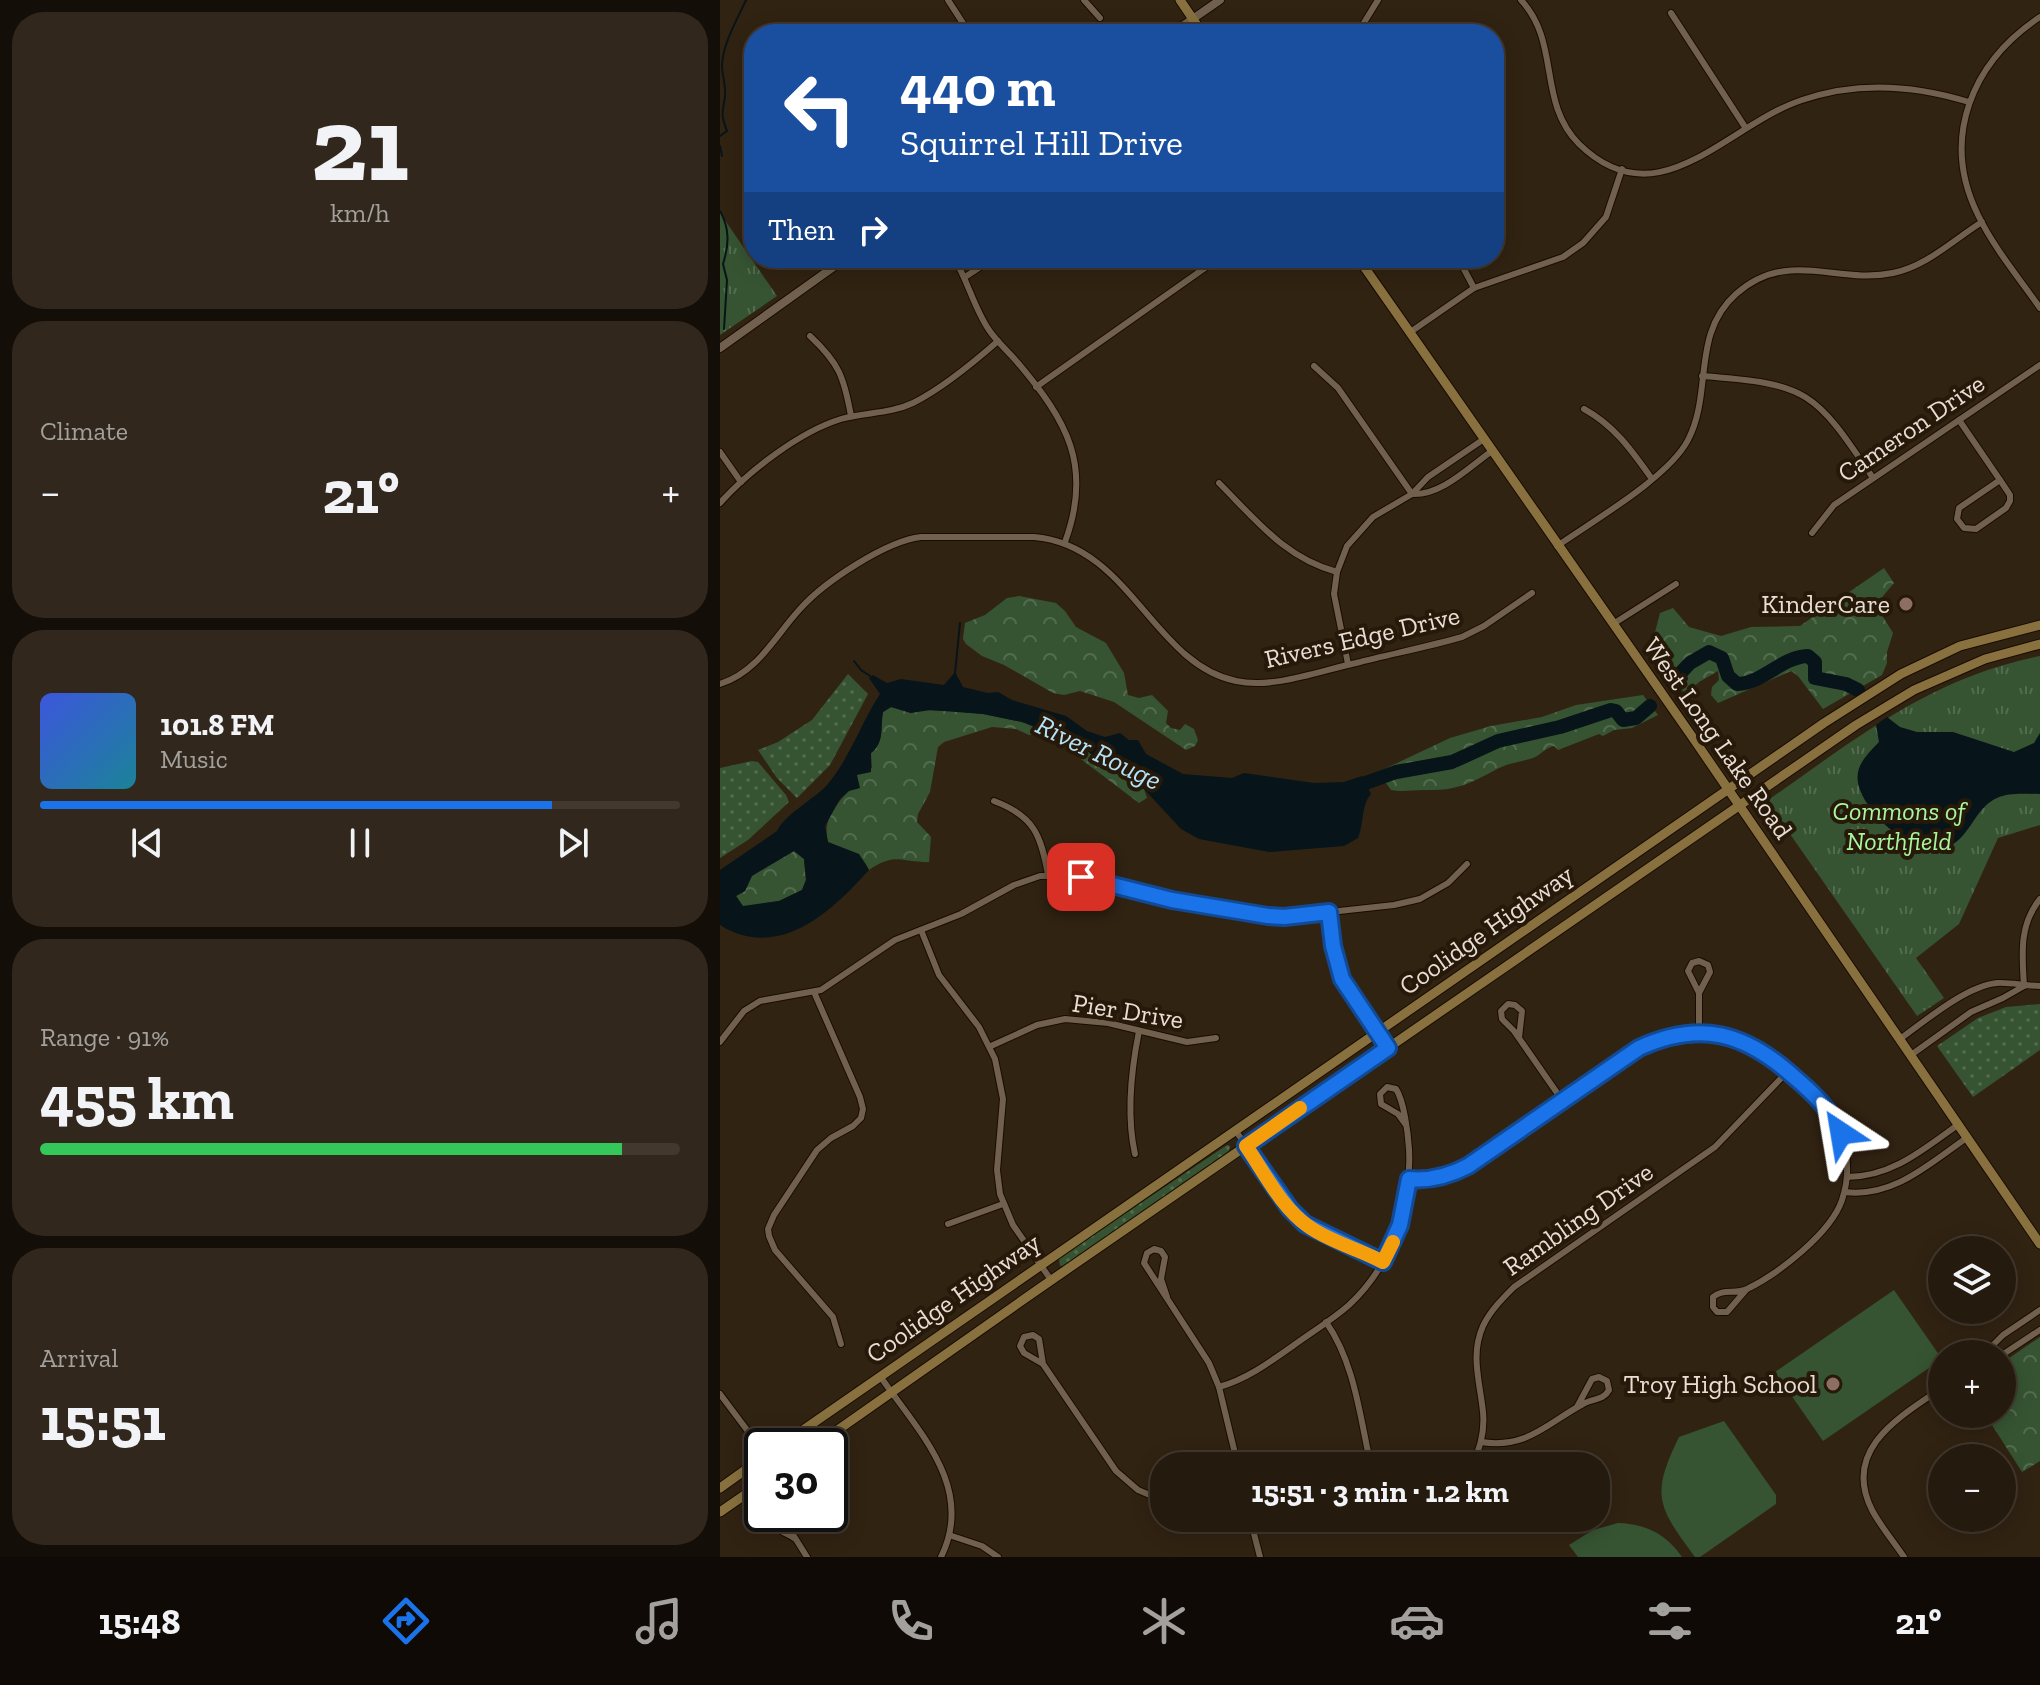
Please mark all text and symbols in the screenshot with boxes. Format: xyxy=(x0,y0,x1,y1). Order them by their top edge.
text: 440 m xyxy=(900,53,1056,120)
icon: left xyxy=(768,56,872,160)
text: 21 xyxy=(311,82,409,207)
text: Squirrel Hill Drive xyxy=(900,121,1183,164)
text: km/h xyxy=(330,197,390,229)
icon: right xyxy=(851,208,895,252)
text: Then xyxy=(768,212,835,248)
street label: Cameron Drive xyxy=(1831,367,1991,489)
text: Climate xyxy=(40,415,128,447)
text: 21° xyxy=(322,456,400,528)
text: − xyxy=(40,465,61,518)
text: + xyxy=(661,465,680,518)
place label: KinderCare xyxy=(1761,588,1890,620)
marker: KinderCare xyxy=(1897,595,1915,613)
street label: Rivers Edge Drive xyxy=(1261,599,1463,675)
street label: West Long Lake Road xyxy=(1636,631,1800,845)
text: 101.8 FM xyxy=(160,707,274,743)
water label: River Rouge xyxy=(1031,708,1167,797)
text: Music xyxy=(160,743,228,775)
park label: Commons of Northfield xyxy=(1833,795,1968,857)
icon: previous xyxy=(125,821,169,865)
icon: pause xyxy=(338,821,382,865)
icon: next xyxy=(551,821,595,865)
pin xyxy=(1047,843,1115,911)
icon: arrive xyxy=(1059,855,1103,899)
street label: Coolidge Highway xyxy=(1393,858,1580,1002)
street label: Pier Drive xyxy=(1070,986,1186,1036)
text: Range · 91% xyxy=(40,1021,169,1053)
text: 455 km xyxy=(40,1062,234,1134)
position arrow xyxy=(1799,1091,1883,1175)
street label: Rambling Drive xyxy=(1497,1156,1659,1282)
street label: Coolidge Highway xyxy=(860,1226,1047,1370)
map controls xyxy=(1928,1236,2016,1532)
button: layers xyxy=(1928,1236,2016,1324)
button: + xyxy=(1928,1340,2016,1428)
text: Arrival xyxy=(40,1342,118,1374)
place label: Troy High School xyxy=(1623,1368,1817,1400)
marker: Troy High School xyxy=(1824,1375,1842,1393)
text: 15:51 xyxy=(40,1383,166,1455)
speed limit sign: 30 xyxy=(744,1428,848,1532)
button: − xyxy=(1928,1444,2016,1532)
text: 15:51 · 3 min · 1.2 km xyxy=(1251,1474,1509,1510)
icon: directions xyxy=(378,1593,434,1649)
icon: music xyxy=(631,1593,687,1649)
icon: phone xyxy=(883,1593,939,1649)
icon: climate xyxy=(1136,1593,1192,1649)
icon: car xyxy=(1389,1593,1445,1649)
icon: filters xyxy=(1642,1593,1698,1649)
text: 15:48 xyxy=(98,1600,181,1643)
text: 21° xyxy=(1895,1600,1942,1643)

